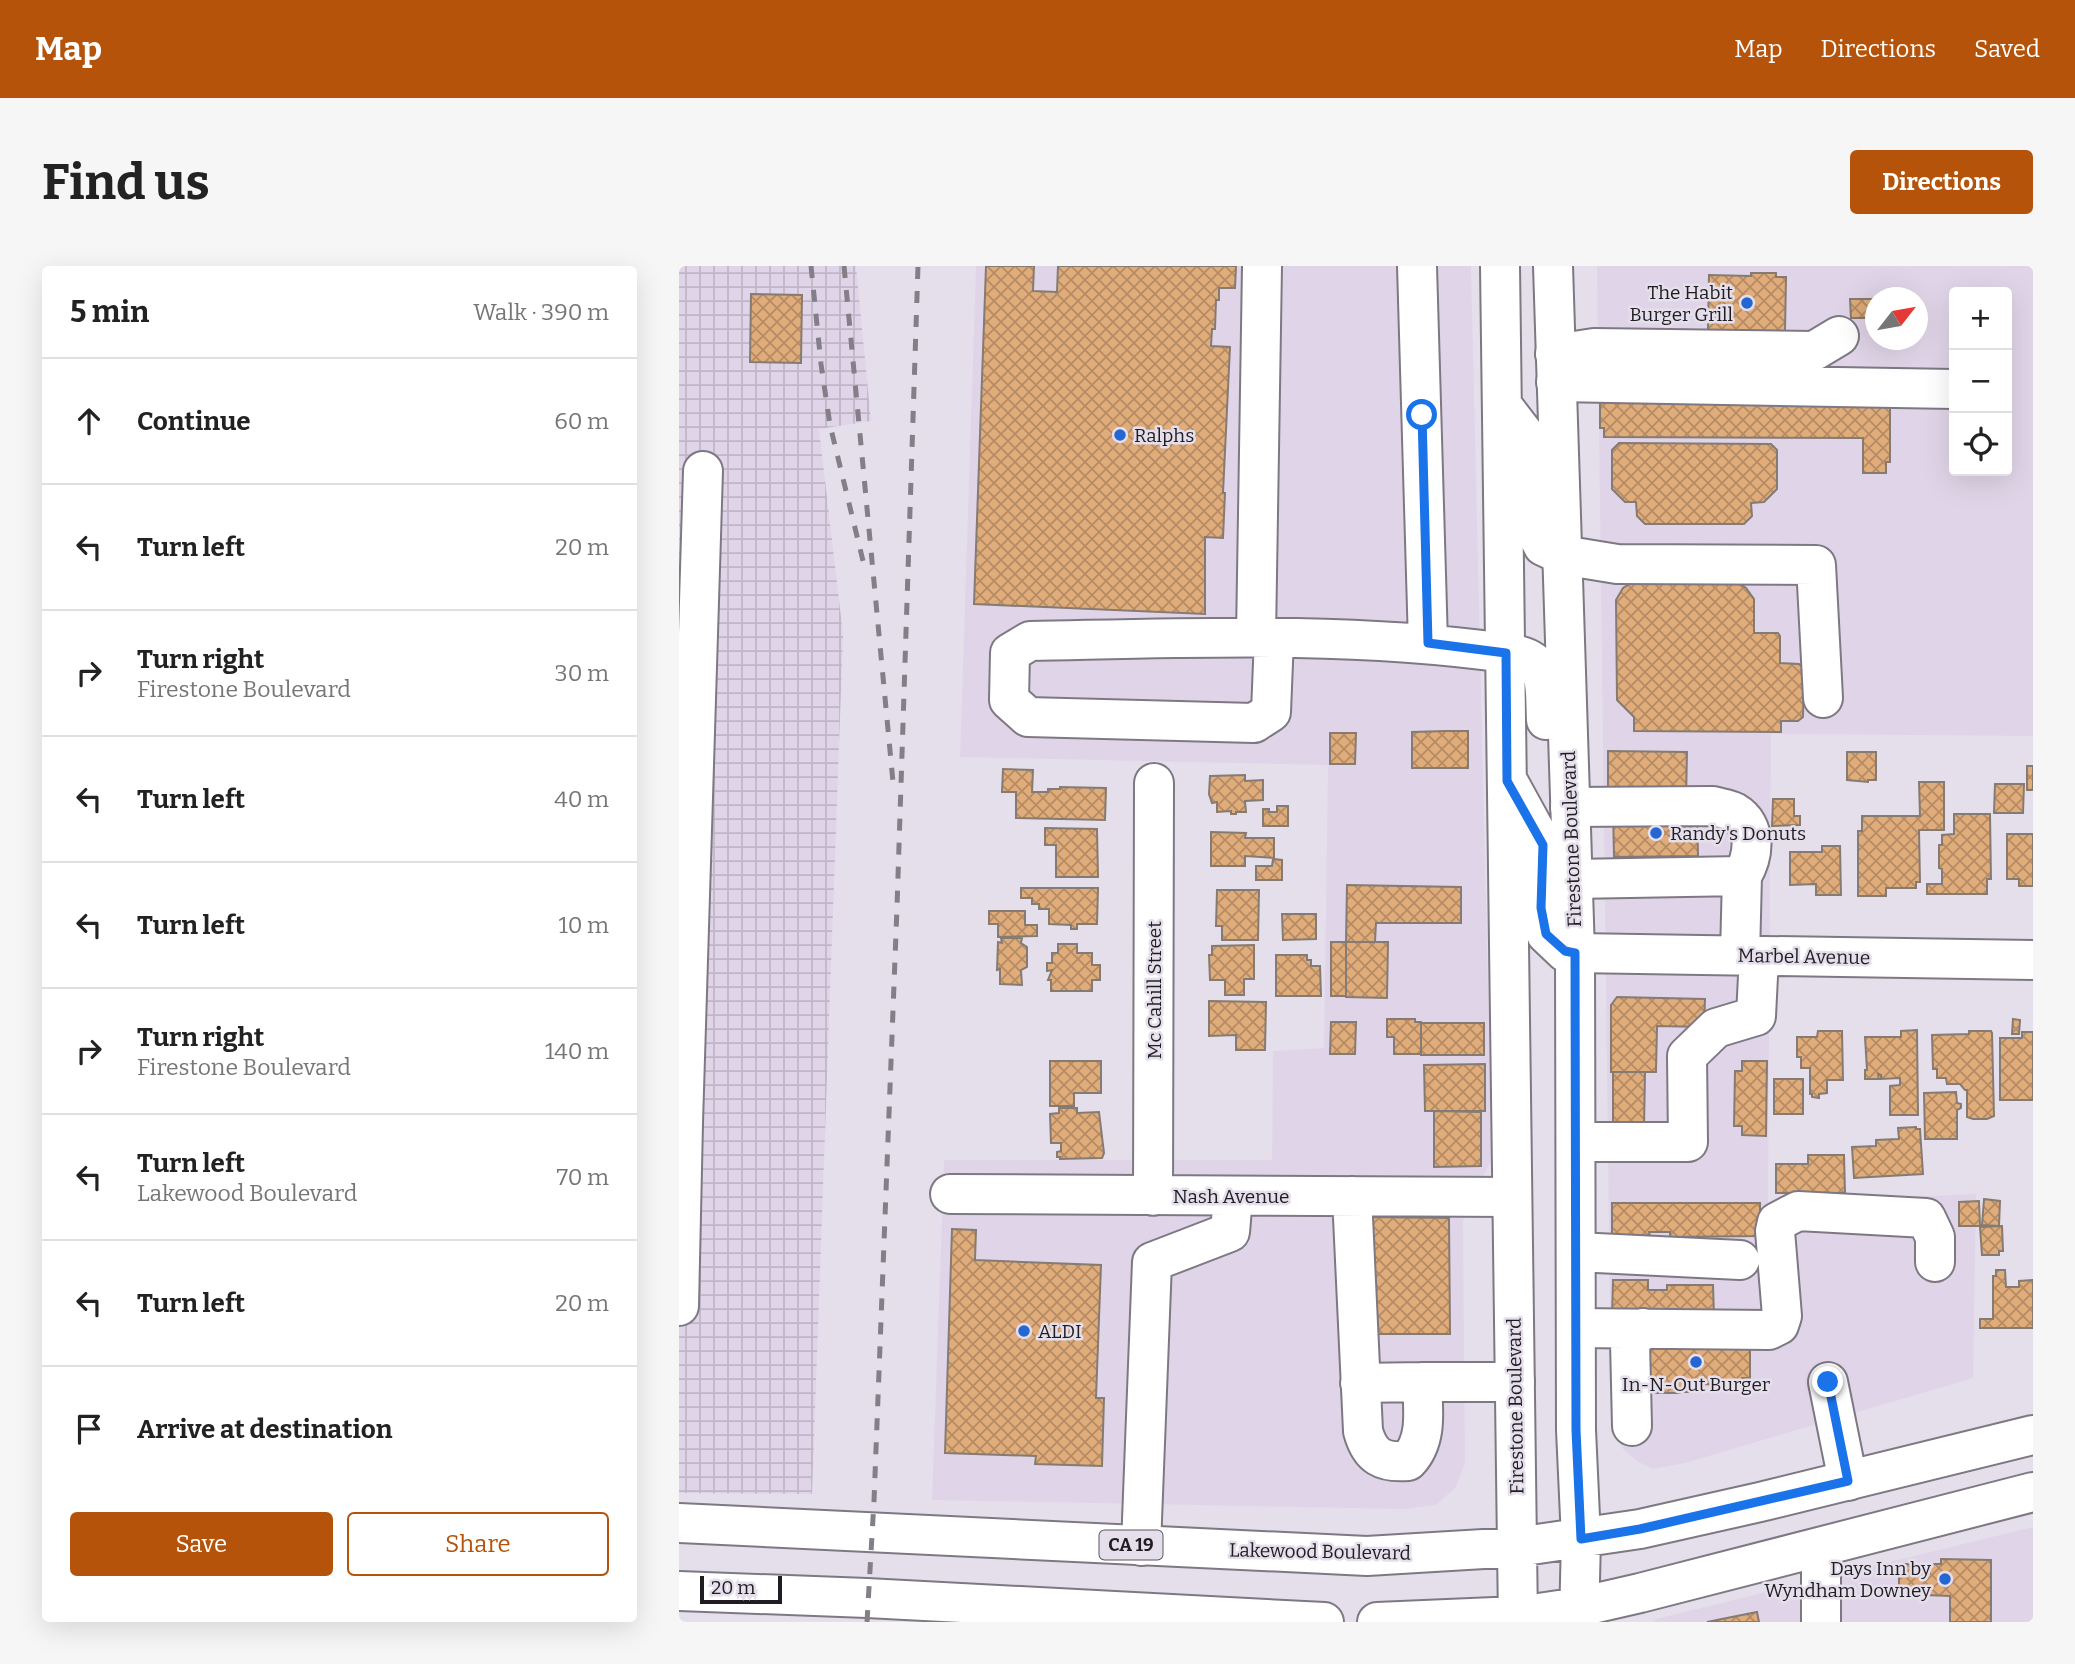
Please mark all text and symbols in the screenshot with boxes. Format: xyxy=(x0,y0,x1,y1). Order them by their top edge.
text: Map xyxy=(35,29,102,69)
text: Map xyxy=(1734,35,1783,63)
text: Directions xyxy=(1821,35,1936,63)
text: Saved xyxy=(1974,35,2040,63)
button: Directions xyxy=(1850,150,2033,214)
text: Find us xyxy=(42,153,210,212)
place label: The Habit Burger Grill xyxy=(1630,281,1733,326)
north arrow xyxy=(1865,287,1928,350)
map controls xyxy=(1949,287,2012,476)
button: + xyxy=(1949,287,2012,350)
text: 5 min xyxy=(70,294,149,330)
marker: The Habit Burger Grill xyxy=(1739,295,1755,311)
text: Walk · 390 m xyxy=(473,298,609,326)
button: − xyxy=(1949,350,2012,413)
route start xyxy=(1406,399,1437,430)
icon: ahead xyxy=(70,402,108,440)
text: Continue xyxy=(137,406,251,437)
text: 60 m xyxy=(554,407,609,435)
button: locate xyxy=(1949,413,2012,476)
place label: Ralphs xyxy=(1134,424,1194,447)
marker: Ralphs xyxy=(1112,427,1128,443)
icon: left xyxy=(70,528,108,566)
text: Turn left xyxy=(137,532,245,563)
text: 20 m xyxy=(555,533,609,561)
text: Turn right xyxy=(137,644,264,675)
icon: right xyxy=(70,654,108,692)
text: 30 m xyxy=(555,659,609,687)
text: Firestone Boulevard xyxy=(137,675,351,703)
street label: Firestone Boulevard xyxy=(1557,750,1586,928)
icon: left xyxy=(70,780,108,818)
text: Turn left xyxy=(137,784,245,815)
text: 40 m xyxy=(554,785,609,813)
place label: Randy's Donuts xyxy=(1670,822,1806,845)
marker: Randy's Donuts xyxy=(1648,825,1664,841)
icon: left xyxy=(70,906,108,944)
text: Turn left xyxy=(137,910,245,941)
text: 10 m xyxy=(558,911,609,939)
street label: Mc Cahill Street xyxy=(1143,921,1166,1059)
street label: Marbel Avenue xyxy=(1738,944,1870,969)
text: Turn right xyxy=(137,1022,264,1053)
icon: right xyxy=(70,1032,108,1070)
text: 140 m xyxy=(545,1037,609,1065)
text: Firestone Boulevard xyxy=(137,1053,351,1081)
text: Turn left xyxy=(137,1148,245,1179)
icon: left xyxy=(70,1158,108,1196)
text: 70 m xyxy=(557,1163,609,1191)
text: Lakewood Boulevard xyxy=(137,1179,357,1207)
street label: Nash Avenue xyxy=(1173,1185,1289,1208)
icon: left xyxy=(70,1284,108,1322)
text: Turn left xyxy=(137,1288,245,1319)
text: 20 m xyxy=(555,1289,609,1317)
street label: Firestone Boulevard xyxy=(1502,1317,1529,1495)
place label: ALDI xyxy=(1038,1320,1082,1343)
marker: ALDI xyxy=(1016,1323,1032,1339)
marker: In-N-Out Burger xyxy=(1688,1354,1704,1370)
route end xyxy=(1812,1366,1843,1397)
place label: In-N-Out Burger xyxy=(1622,1373,1771,1396)
icon: arrive xyxy=(70,1410,108,1448)
text: Arrive at destination xyxy=(137,1414,392,1445)
button: Save xyxy=(70,1512,333,1576)
button: Share xyxy=(347,1512,609,1576)
road number: CA 19 xyxy=(1099,1530,1163,1560)
street label: Lakewood Boulevard xyxy=(1229,1538,1411,1565)
place label: Days Inn by Wyndham Downey xyxy=(1764,1557,1932,1602)
marker: Days Inn by Wyndham Downey xyxy=(1937,1571,1953,1587)
scale bar xyxy=(700,1573,782,1605)
text: 20 m xyxy=(711,1576,755,1599)

